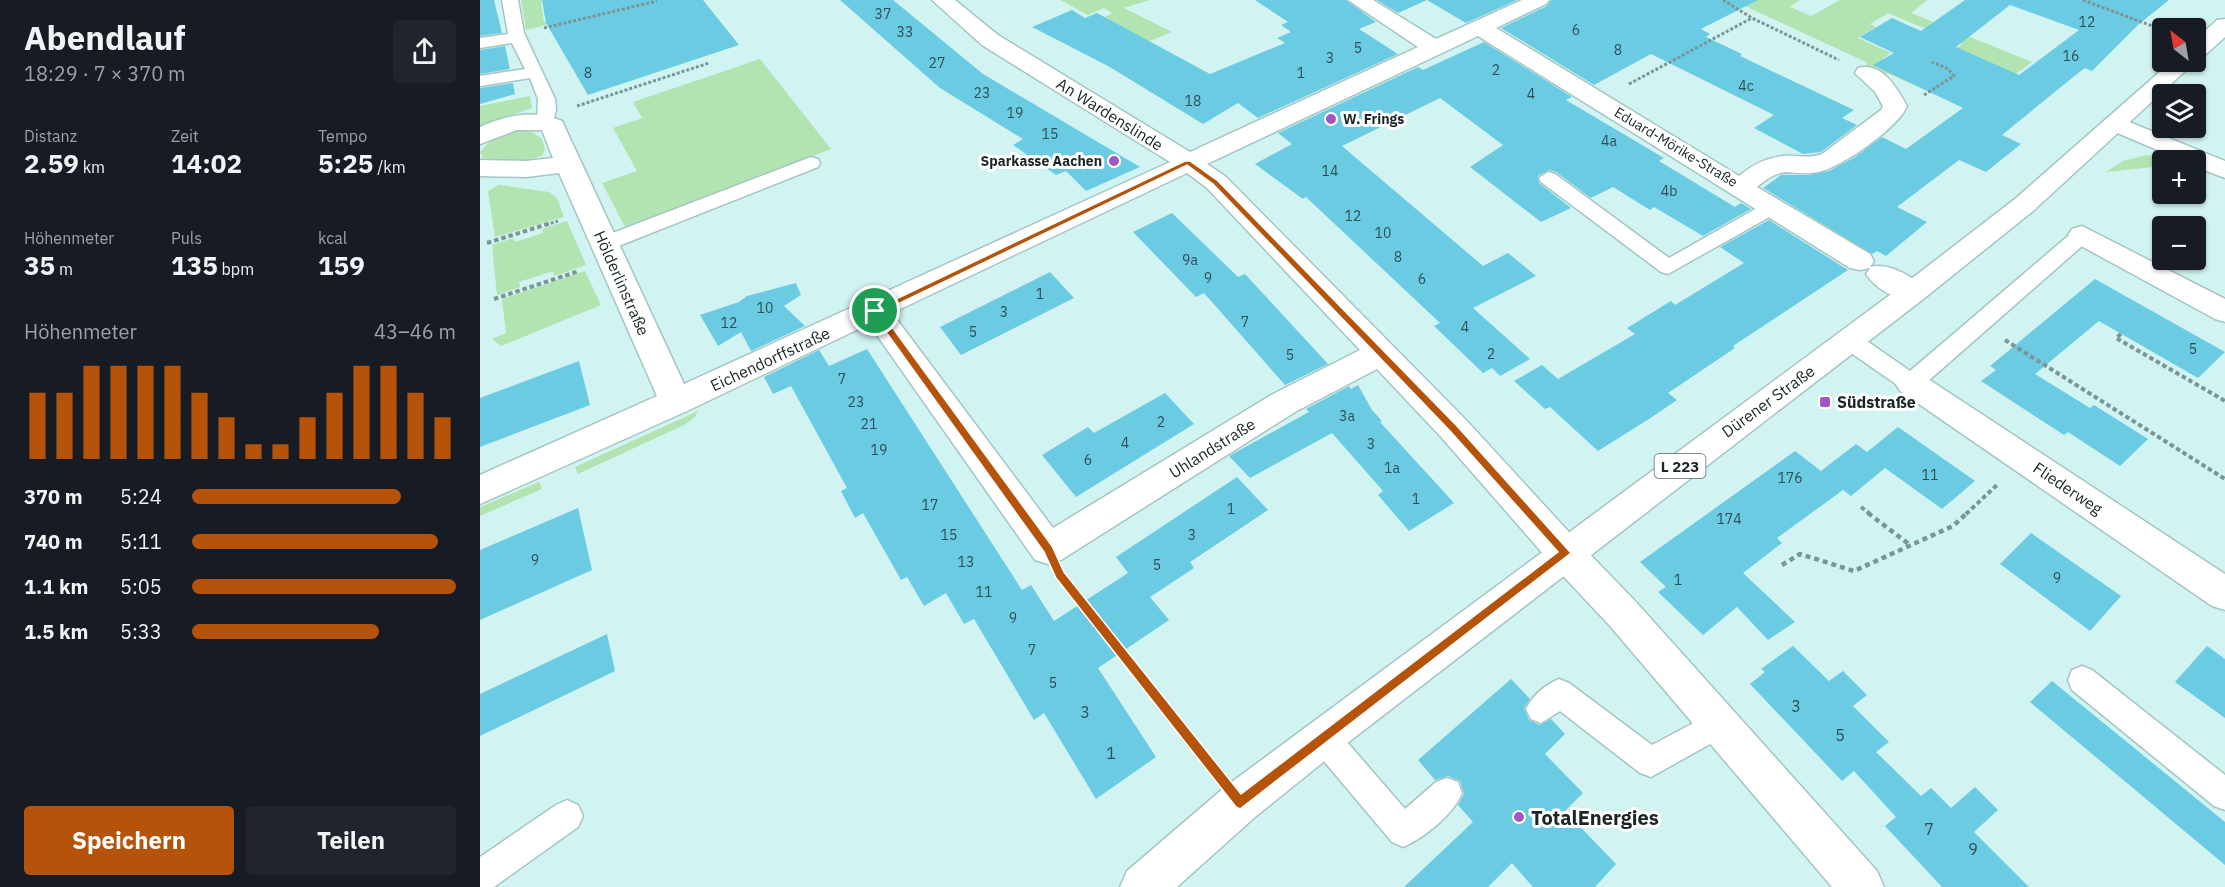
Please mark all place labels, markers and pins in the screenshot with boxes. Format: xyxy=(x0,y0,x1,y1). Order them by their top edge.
place label: W. Frings xyxy=(1343,110,1404,128)
marker: W. Frings xyxy=(1324,112,1338,126)
place label: Sparkasse Aachen xyxy=(981,152,1102,170)
marker: Sparkasse Aachen xyxy=(1107,154,1121,168)
pin xyxy=(849,285,900,336)
place label: Südstraße xyxy=(1837,392,1916,412)
marker: Südstraße xyxy=(1818,395,1832,409)
place label: TotalEnergies xyxy=(1531,804,1659,831)
marker: TotalEnergies xyxy=(1512,810,1526,824)

